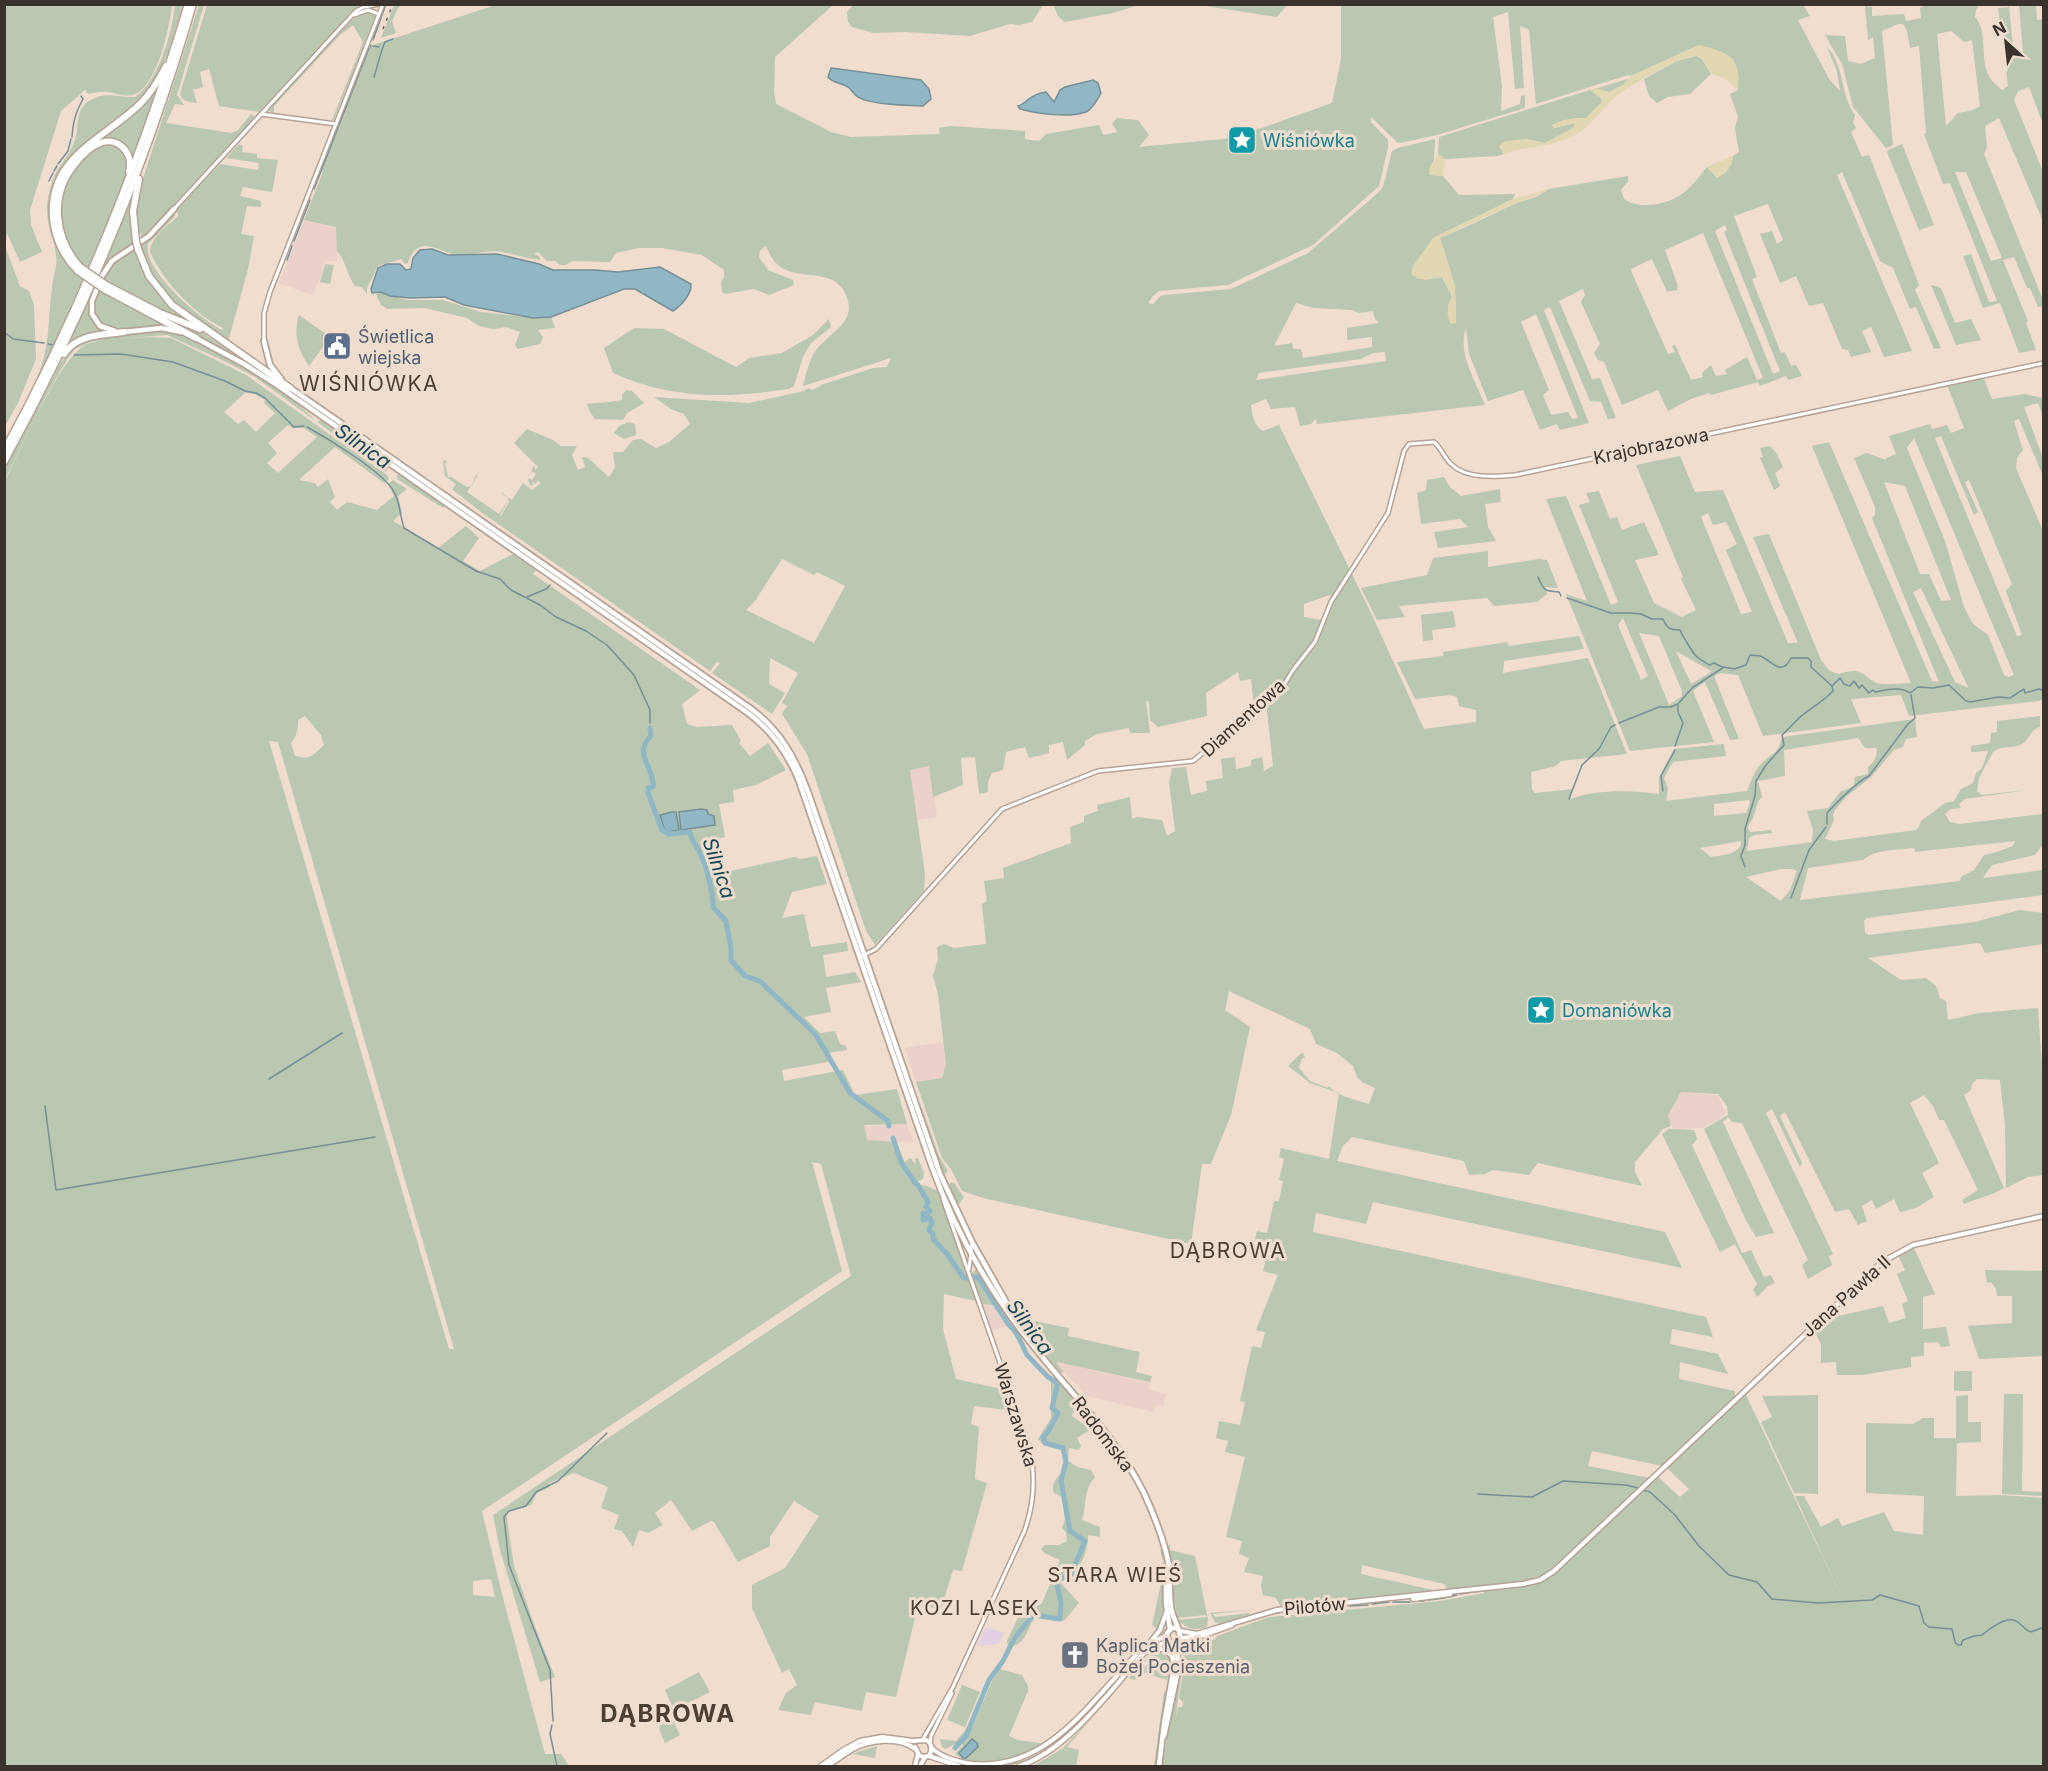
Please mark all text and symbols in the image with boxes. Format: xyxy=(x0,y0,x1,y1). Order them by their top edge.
north arrow xyxy=(1976,12,2036,72)
text: N xyxy=(1989,17,2009,40)
place icon: Wiśniówka xyxy=(1226,124,1258,156)
place label: Wiśniówka xyxy=(1263,130,1355,151)
place label: Świetlica wiejska xyxy=(358,325,434,368)
public building icon: Świetlica wiejska xyxy=(321,330,353,362)
district label: WIŚNIÓWKA xyxy=(299,370,439,396)
water label: Silnica xyxy=(330,418,396,474)
street label: Krajobrazowa xyxy=(1592,424,1710,468)
street label: Diamentowa xyxy=(1197,675,1289,761)
water label: Silnica xyxy=(697,834,741,902)
place icon: Domaniówka xyxy=(1525,994,1557,1026)
place label: Domaniówka xyxy=(1562,1000,1672,1021)
district label: DĄBROWA xyxy=(1170,1238,1286,1263)
street label: Jana Pawła II xyxy=(1797,1251,1895,1341)
water label: Silnica xyxy=(1002,1295,1058,1359)
street label: Warszawska xyxy=(990,1361,1042,1469)
street label: Radomska xyxy=(1068,1392,1138,1476)
district label: STARA WIEŚ xyxy=(1047,1562,1183,1587)
street label: Pilotów xyxy=(1283,1593,1347,1619)
district label: KOZI LASEK xyxy=(910,1596,1040,1620)
place label: Kaplica Matki Bożej Pocieszenia xyxy=(1096,1635,1250,1677)
church icon: Kaplica Matki Bożej Pocieszenia xyxy=(1059,1639,1091,1671)
district label: DĄBROWA xyxy=(600,1699,736,1728)

